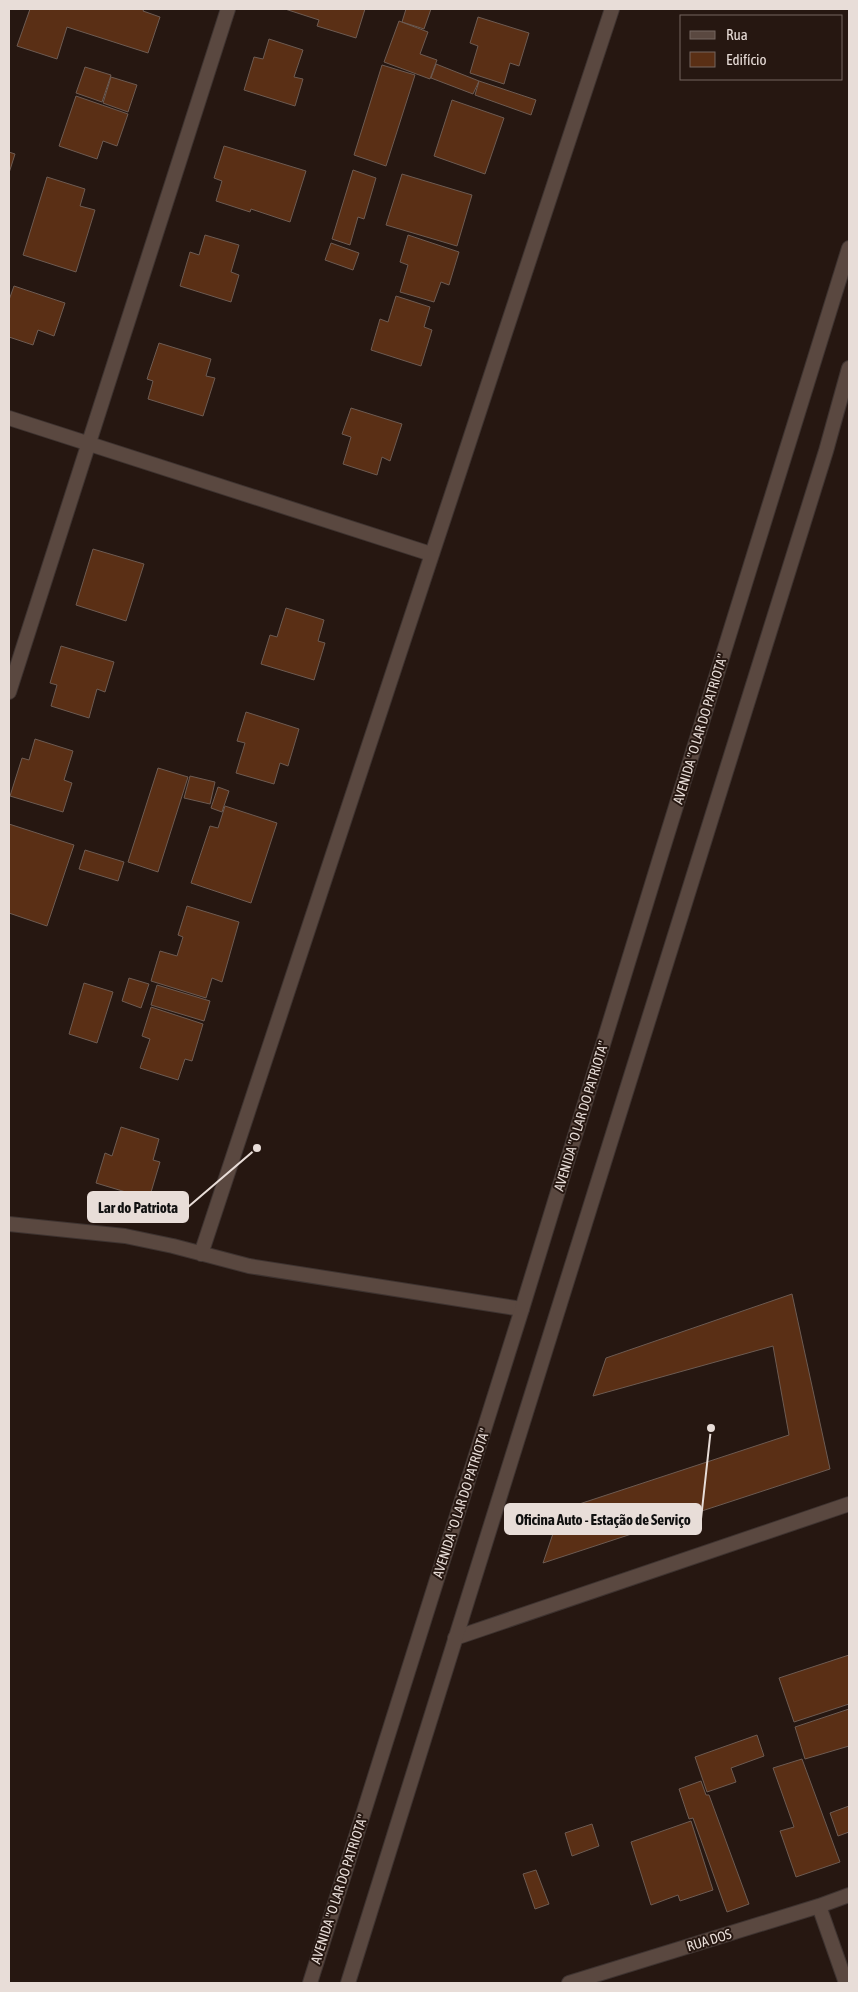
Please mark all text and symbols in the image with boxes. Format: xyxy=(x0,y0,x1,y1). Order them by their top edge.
legend xyxy=(680,15,843,80)
text: Rua xyxy=(726,26,748,43)
text: Edifício xyxy=(726,51,767,68)
street label: AVENIDA "O LAR DO PATRIOTA" xyxy=(670,652,731,806)
street label: AVENIDA "O LAR DO PATRIOTA" xyxy=(551,1039,612,1193)
callout: Lar do Patriota xyxy=(88,1192,188,1222)
text: Lar do Patriota xyxy=(98,1199,178,1216)
street label: AVENIDA "O LAR DO PATRIOTA" xyxy=(429,1426,493,1580)
callout: Oficina Auto - Estação de Serviço xyxy=(505,1504,701,1534)
text: Oficina Auto - Estação de Serviço xyxy=(515,1511,691,1528)
street label: AVENIDA "O LAR DO PATRIOTA" xyxy=(307,1812,371,1966)
street label: RUA DOS xyxy=(685,1926,733,1954)

